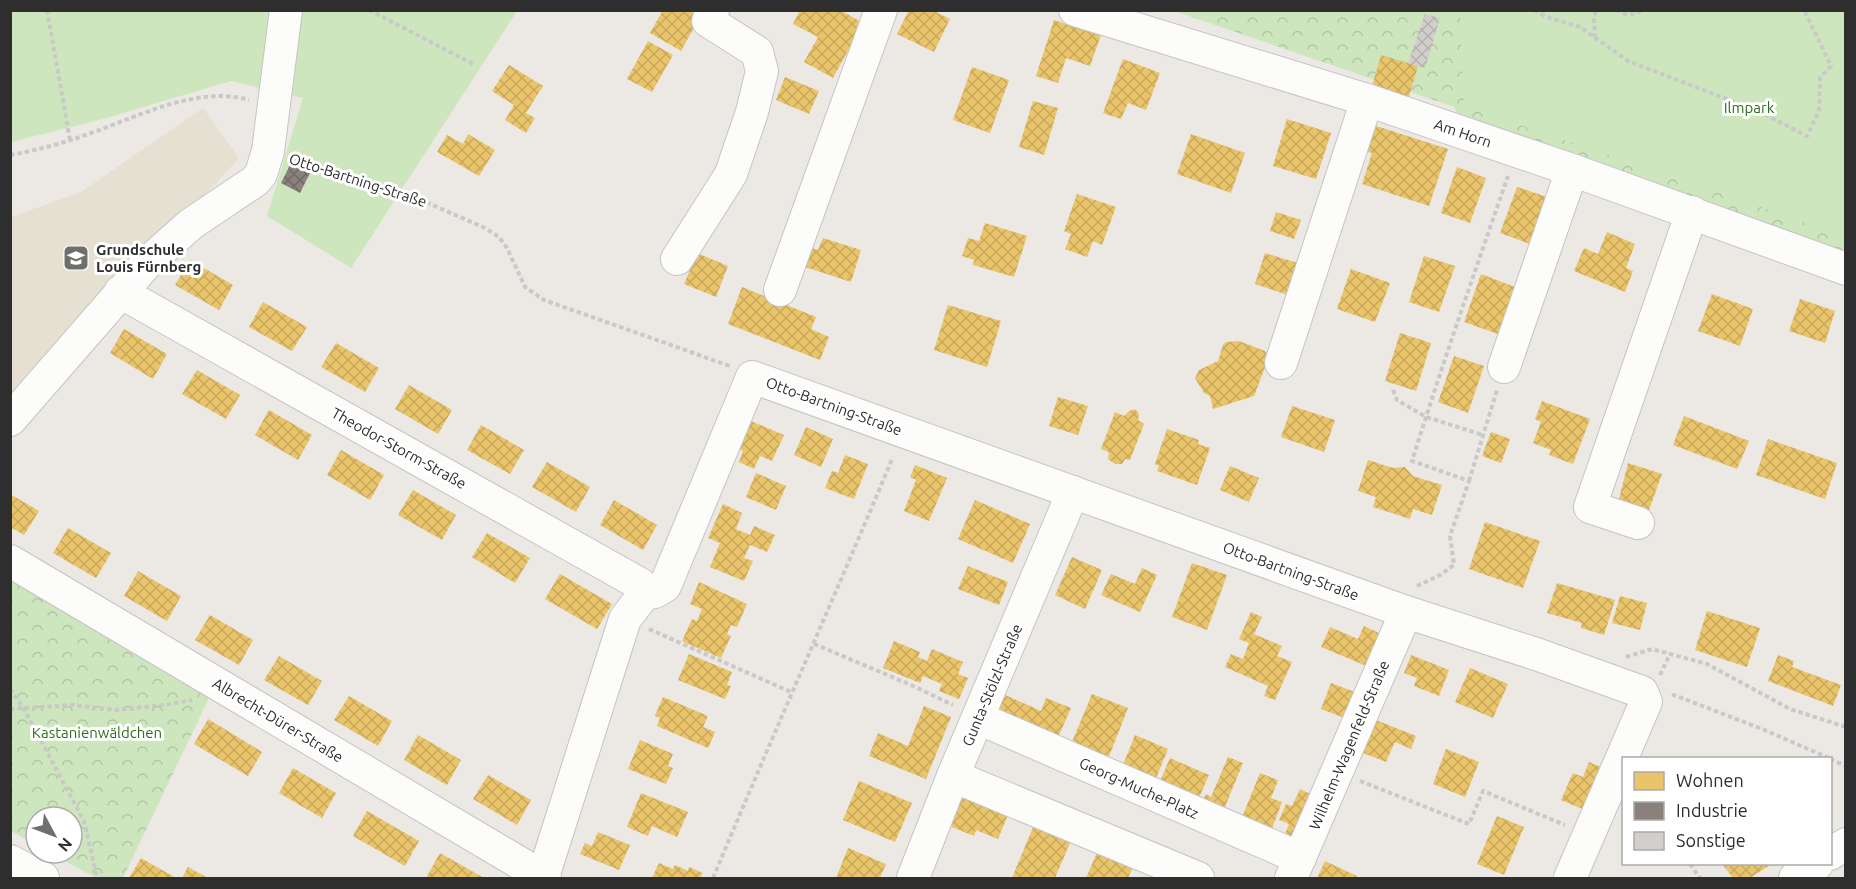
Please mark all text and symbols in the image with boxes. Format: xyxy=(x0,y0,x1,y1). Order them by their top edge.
park label: Ilmpark xyxy=(1724,99,1775,116)
street label: Am Horn xyxy=(1432,115,1494,151)
street label: Otto-Bartning-Straße xyxy=(287,150,429,210)
place label: Grundschule Louis Fürnberg xyxy=(96,241,201,275)
school or university icon: Grundschule Louis Fürnberg xyxy=(61,243,91,273)
street label: Otto-Bartning-Straße xyxy=(764,373,904,439)
street label: Theodor-Storm-Straße xyxy=(329,404,469,492)
street label: Otto-Bartning-Straße xyxy=(1221,538,1361,604)
street label: Gunta-Stölzl-Straße xyxy=(959,621,1025,749)
street label: Wilhelm-Wagenfeld-Straße xyxy=(1306,658,1392,832)
street label: Albrecht-Dürer-Straße xyxy=(210,674,346,766)
park label: Kastanienwäldchen xyxy=(32,724,162,741)
street label: Georg-Muche-Platz xyxy=(1077,754,1201,822)
legend xyxy=(1622,757,1832,865)
text: Wohnen xyxy=(1676,770,1744,790)
text: Industrie xyxy=(1676,800,1748,820)
north arrow xyxy=(24,805,84,865)
text: Sonstige xyxy=(1676,830,1746,850)
text: N xyxy=(55,834,76,855)

